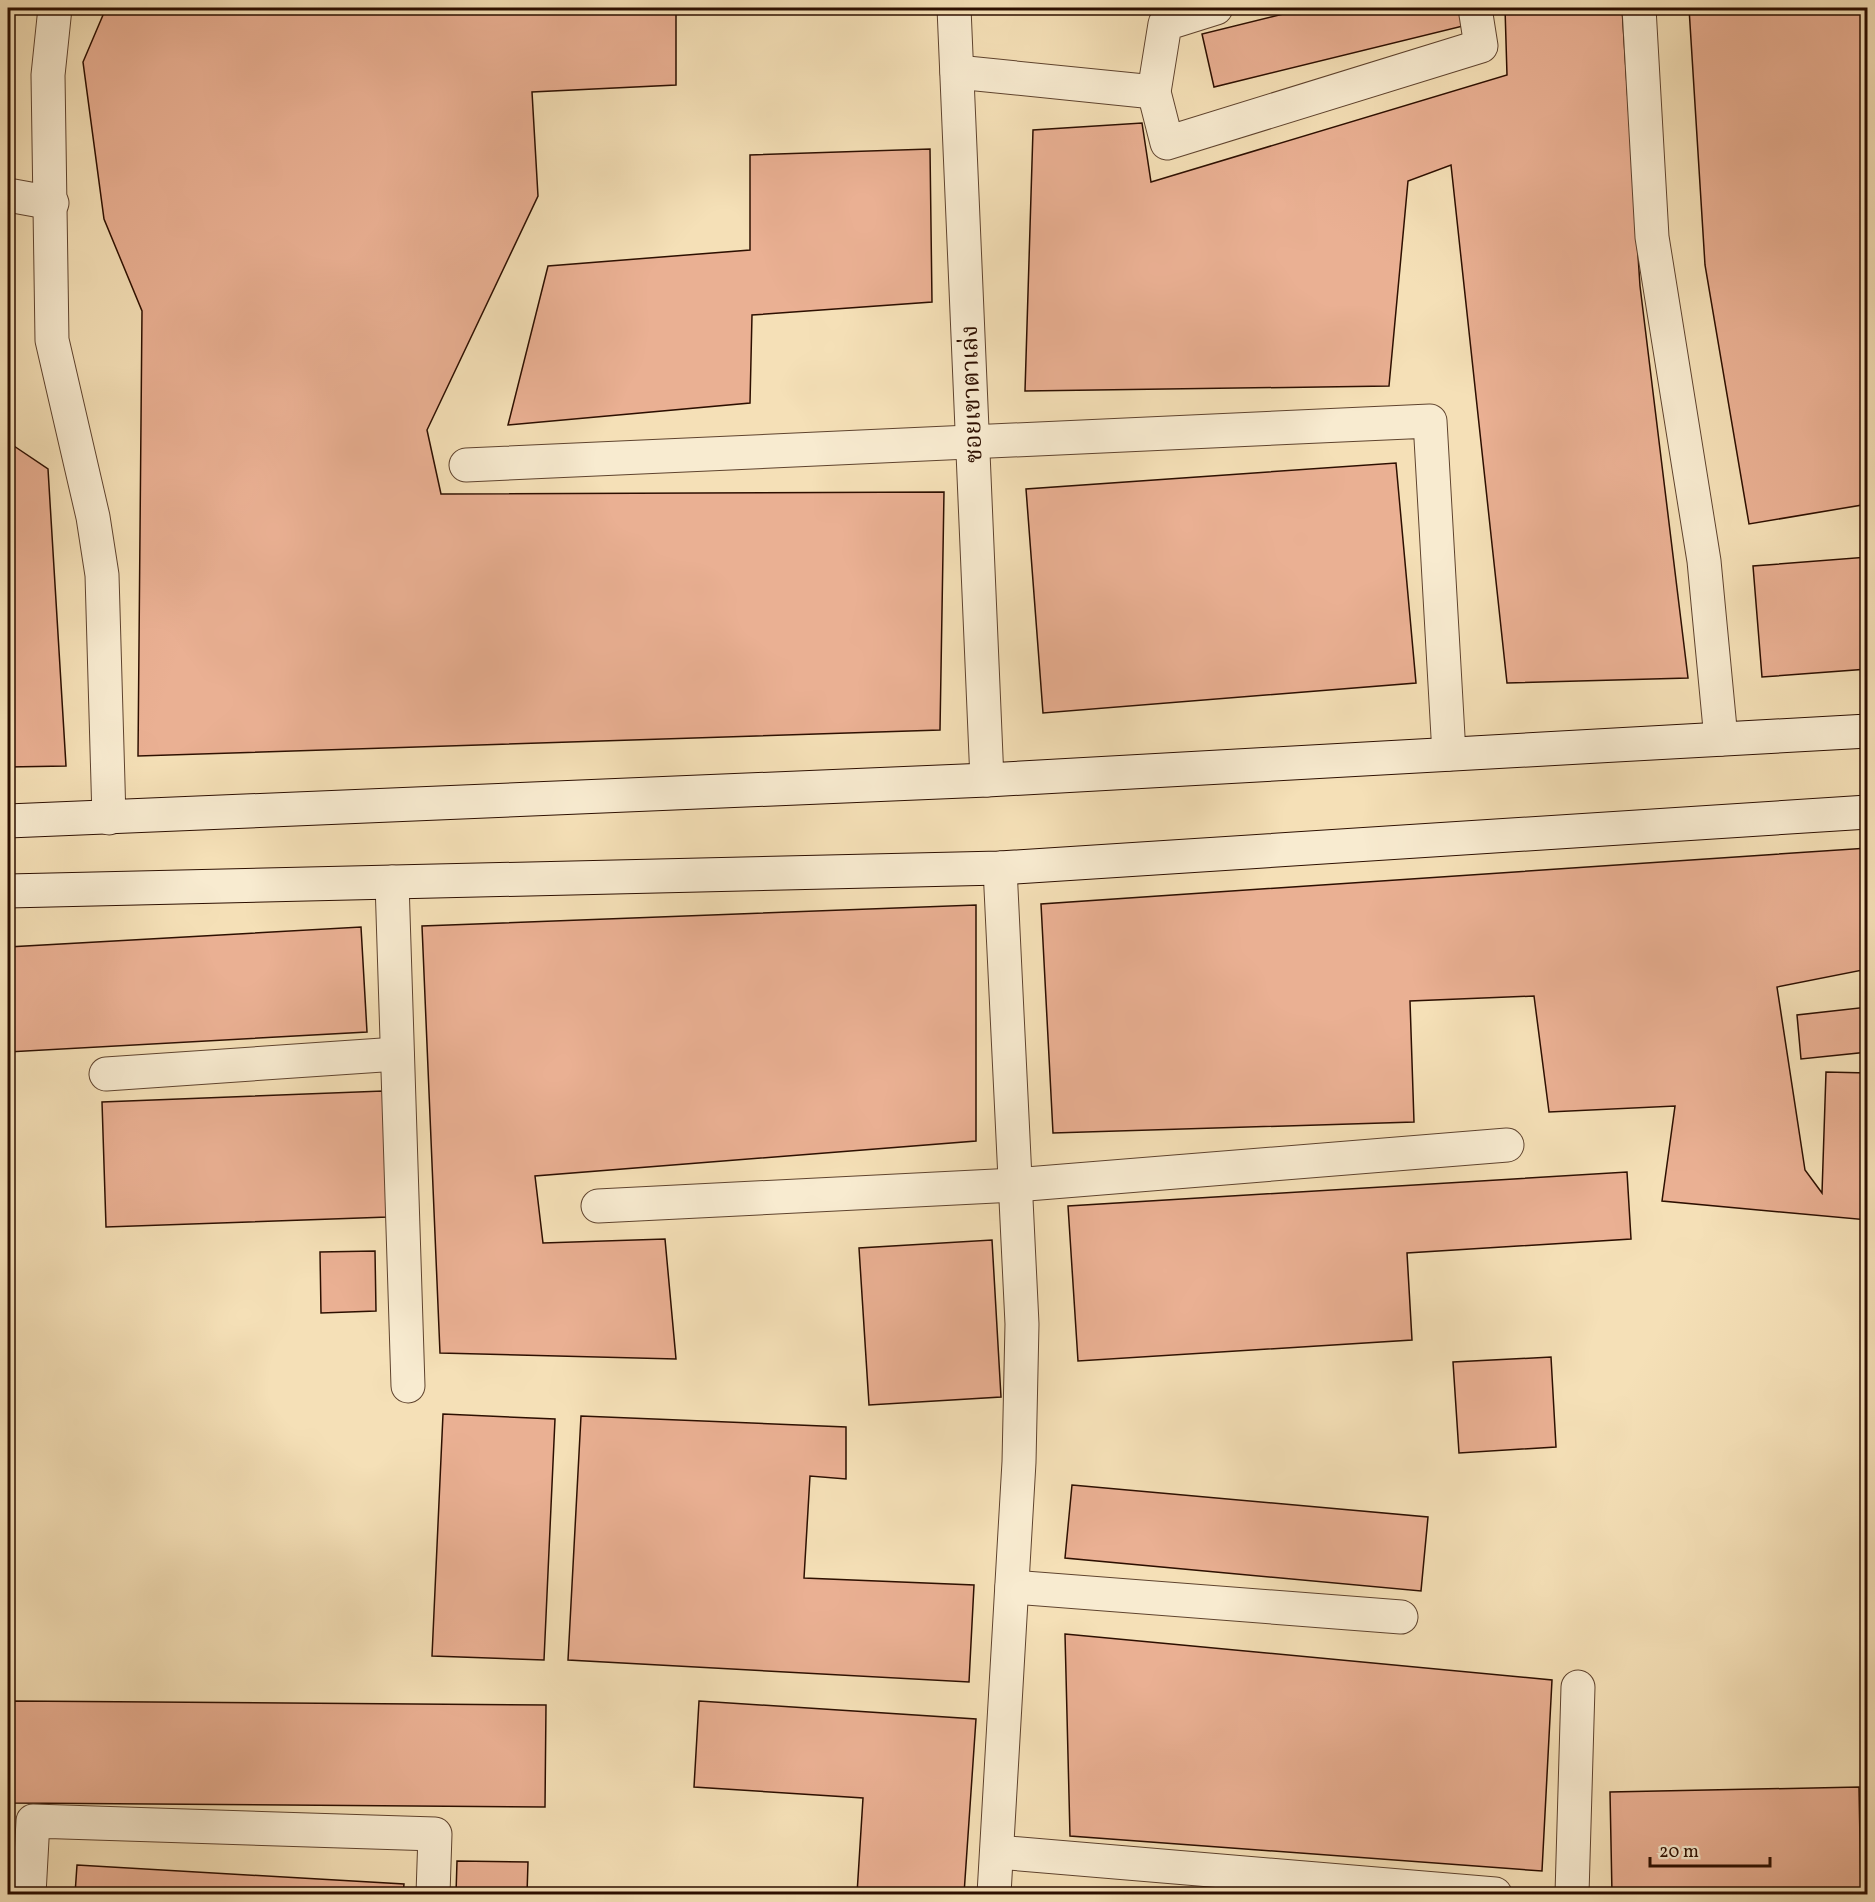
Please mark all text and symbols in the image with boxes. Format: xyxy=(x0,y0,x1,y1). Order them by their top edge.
street label: ซอยเขาตาเล่ง xyxy=(954,324,992,464)
scale bar xyxy=(1650,1830,1770,1868)
text: 20 m xyxy=(1659,1840,1699,1865)

